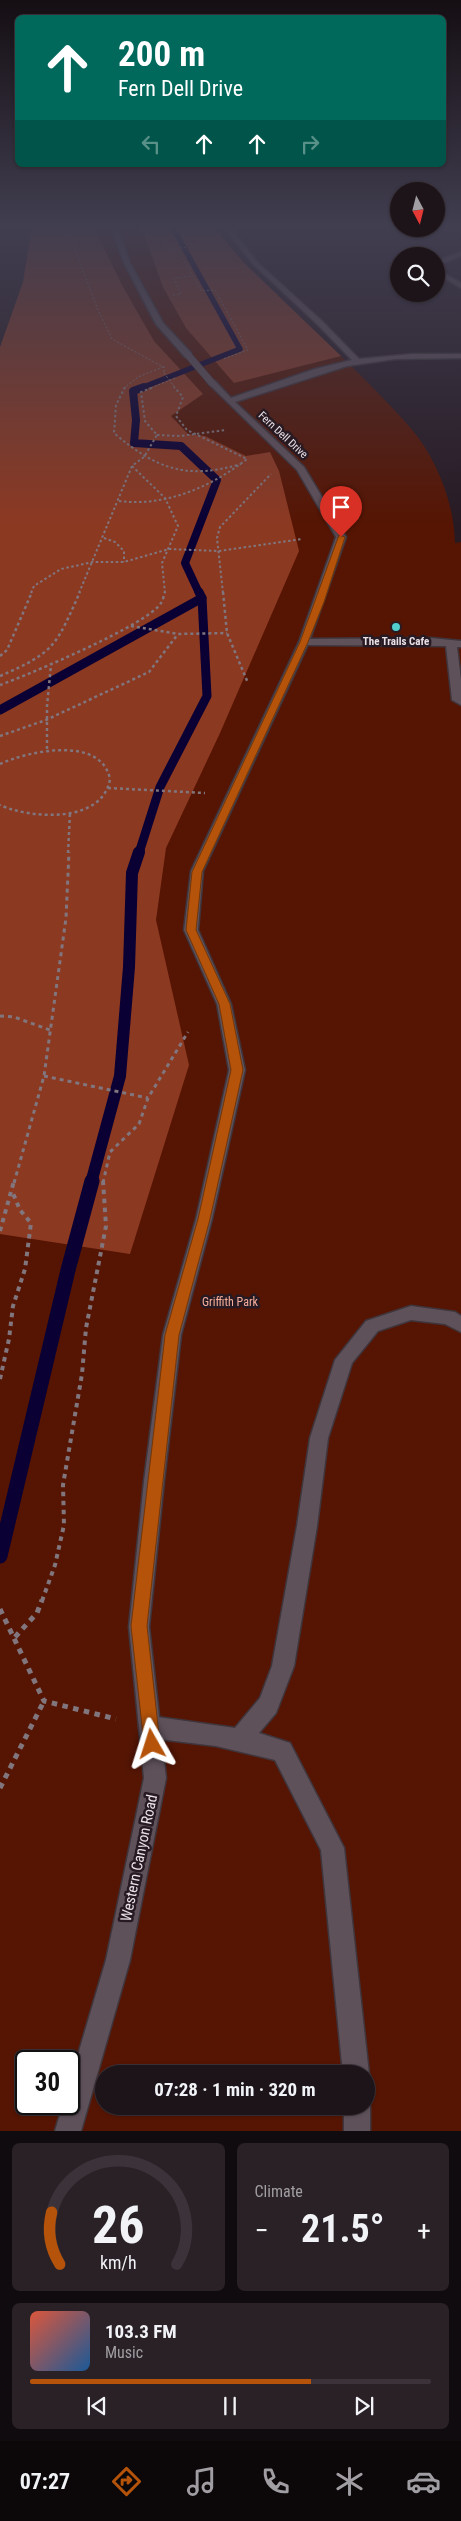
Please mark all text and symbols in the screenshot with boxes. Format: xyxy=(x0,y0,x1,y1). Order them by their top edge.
text: 200 m xyxy=(118,34,205,75)
icon: ahead xyxy=(35,35,100,100)
text: Fern Dell Drive xyxy=(118,76,243,101)
icon: left xyxy=(137,130,165,158)
icon: ahead xyxy=(190,130,218,158)
icon: ahead xyxy=(243,130,271,158)
icon: right xyxy=(296,130,324,158)
north arrow xyxy=(390,182,445,238)
map controls xyxy=(390,182,445,302)
button: search xyxy=(390,247,445,302)
street label: Fern Dell Drive xyxy=(256,409,310,461)
pin xyxy=(320,486,362,537)
icon: arrive xyxy=(327,493,355,521)
marker: The Trails Cafe xyxy=(390,621,402,633)
place label: The Trails Cafe xyxy=(363,635,429,648)
park label: Griffith Park xyxy=(202,1295,259,1309)
position arrow xyxy=(125,1717,177,1769)
street label: Western Canyon Road xyxy=(117,1793,161,1923)
speed limit sign: 30 xyxy=(15,2050,80,2115)
text: 07:28 · 1 min · 320 m xyxy=(154,2078,316,2101)
text: Climate xyxy=(255,2182,303,2201)
text: 26 xyxy=(92,2195,145,2256)
text: 21.5° xyxy=(301,2207,385,2251)
text: − xyxy=(255,2214,269,2247)
text: + xyxy=(417,2214,431,2247)
text: km/h xyxy=(100,2252,137,2273)
text: 103.3 FM xyxy=(105,2320,177,2343)
text: Music xyxy=(105,2343,143,2362)
icon: previous xyxy=(83,2392,111,2420)
icon: pause xyxy=(216,2392,244,2420)
icon: next xyxy=(350,2392,378,2420)
icon: directions xyxy=(109,2464,144,2499)
icon: music xyxy=(184,2464,219,2499)
icon: phone xyxy=(258,2464,293,2499)
icon: climate xyxy=(332,2464,367,2499)
icon: car xyxy=(406,2464,441,2499)
text: 07:27 xyxy=(20,2469,70,2494)

